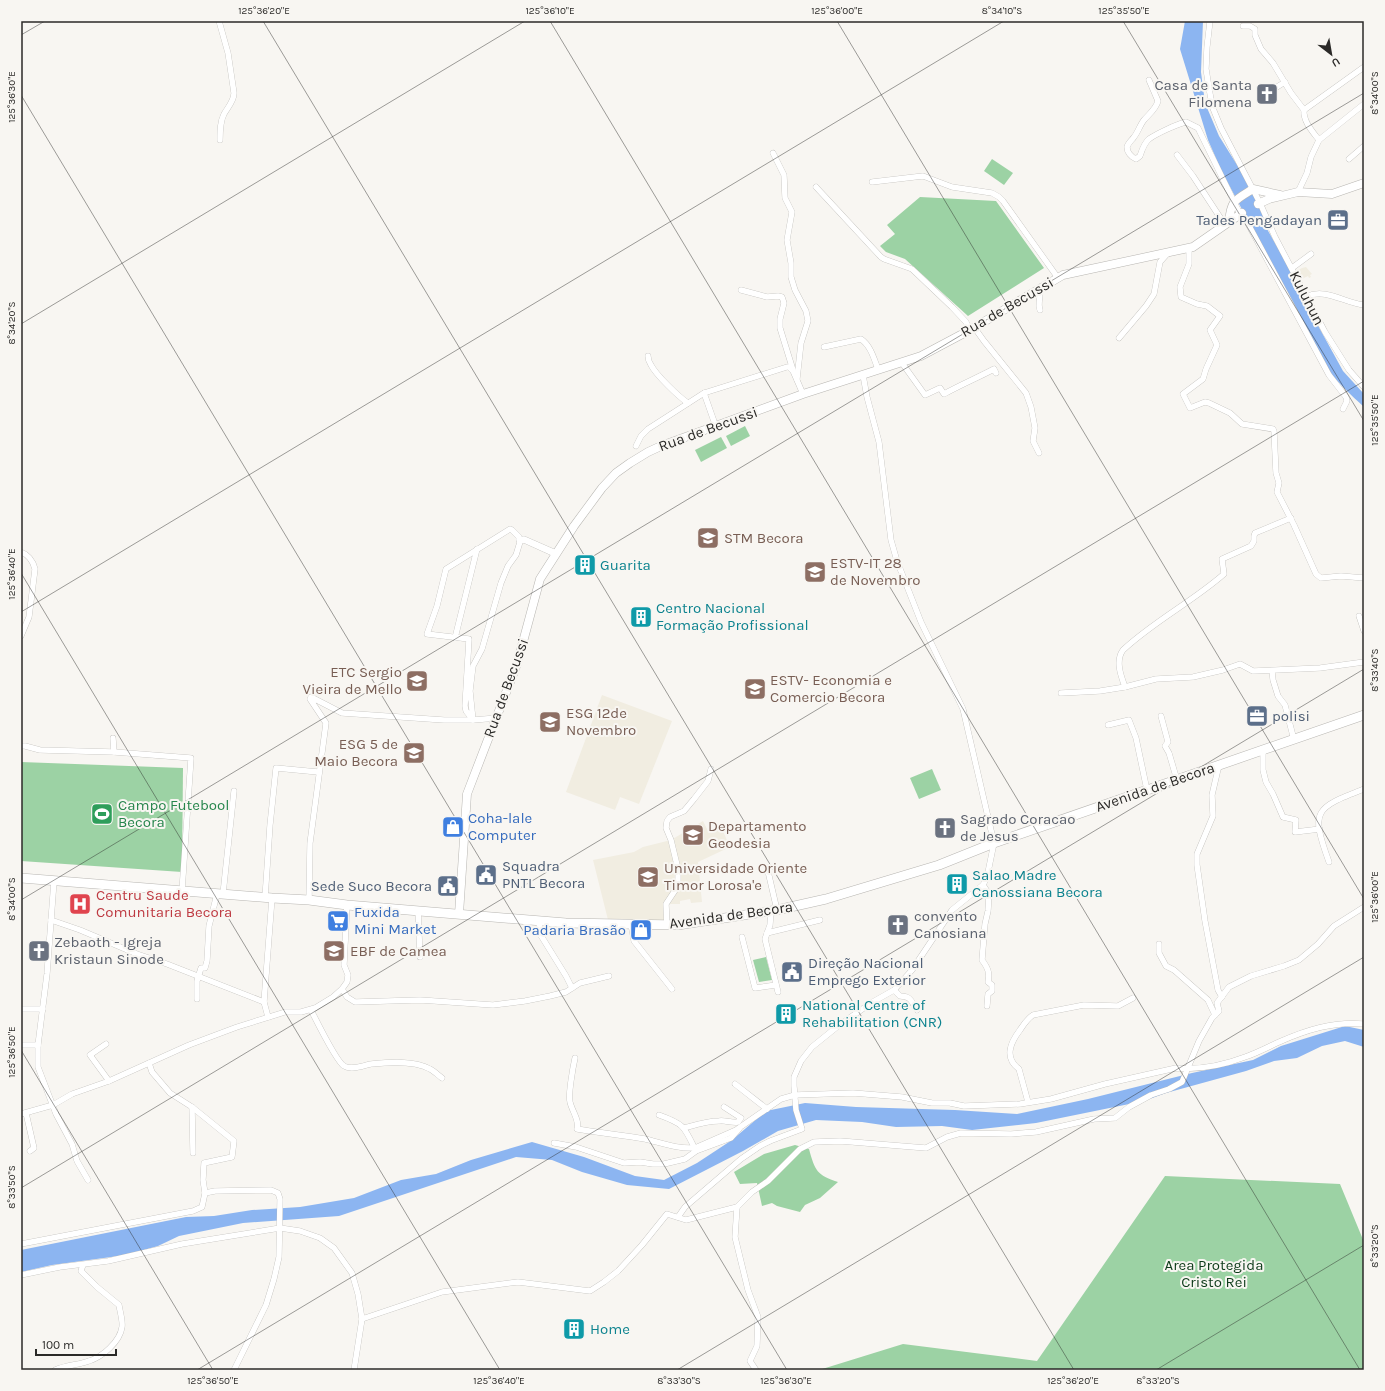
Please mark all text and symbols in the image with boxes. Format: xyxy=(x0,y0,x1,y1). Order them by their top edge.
text: 125°36'20"E xyxy=(238,5,290,17)
text: 125°36'10"E xyxy=(525,5,575,17)
text: 125°36'00"E xyxy=(811,5,863,17)
text: 8°34'10"S xyxy=(982,5,1022,17)
text: 125°35'50"E xyxy=(1098,5,1150,17)
north arrow xyxy=(1311,34,1351,74)
text: U xyxy=(1329,55,1342,70)
text: 125°36'30"E xyxy=(6,71,18,123)
text: 8°34'00"S xyxy=(1369,71,1381,115)
place label: Casa de Santa Filomena xyxy=(1154,76,1252,111)
church icon: Casa de Santa Filomena xyxy=(1254,81,1280,107)
office icon: Tades Pengadayan xyxy=(1325,207,1351,233)
place label: Tades Pengadayan xyxy=(1196,211,1322,229)
street label: Kuluhun xyxy=(1286,268,1328,328)
street label: Rua de Becussi xyxy=(957,273,1057,341)
text: 8°34'20"S xyxy=(6,301,18,345)
text: 125°35'50"E xyxy=(1369,394,1381,446)
street label: Rua de Becussi xyxy=(656,403,760,455)
school or university icon: STM Becora xyxy=(695,525,721,551)
place label: STM Becora xyxy=(724,529,803,547)
text: 125°36'40"E xyxy=(6,548,18,600)
building icon: Guarita xyxy=(572,552,598,578)
place label: ESTV-IT 28 de Novembro xyxy=(830,554,920,589)
place label: Guarita xyxy=(600,556,651,574)
school or university icon: ESTV-IT 28 de Novembro xyxy=(802,559,828,585)
place label: Centro Nacional Formação Profissional xyxy=(656,599,809,634)
building icon: Centro Nacional Formação Profissional xyxy=(628,604,654,630)
street label: Rua de Becussi xyxy=(480,636,532,740)
text: 8°33'40"S xyxy=(1369,648,1381,692)
place label: ETC Sergio Vieira de Mello xyxy=(303,663,402,698)
school or university icon: ETC Sergio Vieira de Mello xyxy=(404,668,430,694)
place label: ESTV- Economia e Comercio Becora xyxy=(770,671,892,706)
school or university icon: ESTV- Economia e Comercio Becora xyxy=(742,676,768,702)
office icon: polisi xyxy=(1244,703,1270,729)
place label: ESG 12de Novembro xyxy=(566,704,636,739)
place label: polisi xyxy=(1272,707,1310,725)
school or university icon: ESG 12de Novembro xyxy=(537,709,563,735)
place label: ESG 5 de Maio Becora xyxy=(314,735,398,770)
school or university icon: ESG 5 de Maio Becora xyxy=(401,740,427,766)
street label: Avenida de Becora xyxy=(1093,758,1217,816)
place label: Campo Futebool Becora xyxy=(118,796,229,831)
sports icon: Campo Futebool Becora xyxy=(89,801,115,827)
place label: Coha-lale Computer xyxy=(468,809,537,844)
place label: Sagrado Coracao de Jesus xyxy=(960,810,1075,845)
shop icon: Coha-lale Computer xyxy=(440,814,466,840)
church icon: Sagrado Coracao de Jesus xyxy=(932,815,958,841)
place label: Departamento Geodesia xyxy=(708,817,807,852)
school or university icon: Departamento Geodesia xyxy=(680,822,706,848)
place label: Squadra PNTL Becora xyxy=(502,857,585,892)
place label: Universidade Oriente Timor Lorosa'e xyxy=(664,859,807,894)
public building icon: Squadra PNTL Becora xyxy=(473,862,499,888)
school or university icon: Universidade Oriente Timor Lorosa'e xyxy=(635,864,661,890)
place label: Salao Madre Canossiana Becora xyxy=(972,866,1103,901)
building icon: Salao Madre Canossiana Becora xyxy=(944,871,970,897)
text: 125°36'00"E xyxy=(1369,871,1381,923)
public building icon: Sede Suco Becora xyxy=(435,873,461,899)
text: 8°34'00"S xyxy=(6,877,18,921)
place label: Sede Suco Becora xyxy=(311,877,432,895)
place label: Centru Saude Comunitaria Becora xyxy=(96,886,232,921)
hospital icon: Centru Saude Comunitaria Becora xyxy=(67,891,93,917)
street label: Avenida de Becora xyxy=(668,897,794,933)
place label: Fuxida Mini Market xyxy=(354,903,437,938)
place label: convento Canosiana xyxy=(914,907,987,942)
supermarket icon: Fuxida Mini Market xyxy=(325,908,351,934)
church icon: convento Canosiana xyxy=(885,912,911,938)
shop icon: Padaria Brasão xyxy=(628,917,654,943)
place label: Padaria Brasão xyxy=(523,921,626,939)
place label: Zebaoth - Igreja Kristaun Sinode xyxy=(54,933,164,968)
church icon: Zebaoth - Igreja Kristaun Sinode xyxy=(26,938,52,964)
school or university icon: EBF de Camea xyxy=(321,938,347,964)
place label: EBF de Camea xyxy=(350,942,447,960)
place label: Direção Nacional Emprego Exterior xyxy=(808,954,926,989)
public building icon: Direção Nacional Emprego Exterior xyxy=(779,959,805,985)
place label: National Centre of Rehabilitation (CNR) xyxy=(802,996,942,1031)
building icon: National Centre of Rehabilitation (CNR) xyxy=(773,1001,799,1027)
text: 125°36'50"E xyxy=(6,1026,18,1078)
text: 8°33'50"S xyxy=(6,1165,18,1209)
text: 8°33'20"S xyxy=(1369,1224,1381,1268)
park label: Area Protegida Cristo Rei xyxy=(1165,1256,1263,1291)
building icon: Home xyxy=(561,1316,587,1342)
place label: Home xyxy=(590,1320,630,1338)
scale bar xyxy=(36,1331,116,1357)
text: 100 m xyxy=(42,1338,74,1352)
text: 125°36'50"E xyxy=(187,1375,239,1387)
text: 125°36'40"E xyxy=(473,1375,525,1387)
text: 8°33'30"S xyxy=(657,1375,701,1387)
text: 125°36'30"E xyxy=(760,1375,812,1387)
text: 125°36'20"E xyxy=(1047,1375,1099,1387)
text: 8°33'20"S xyxy=(1136,1375,1180,1387)

